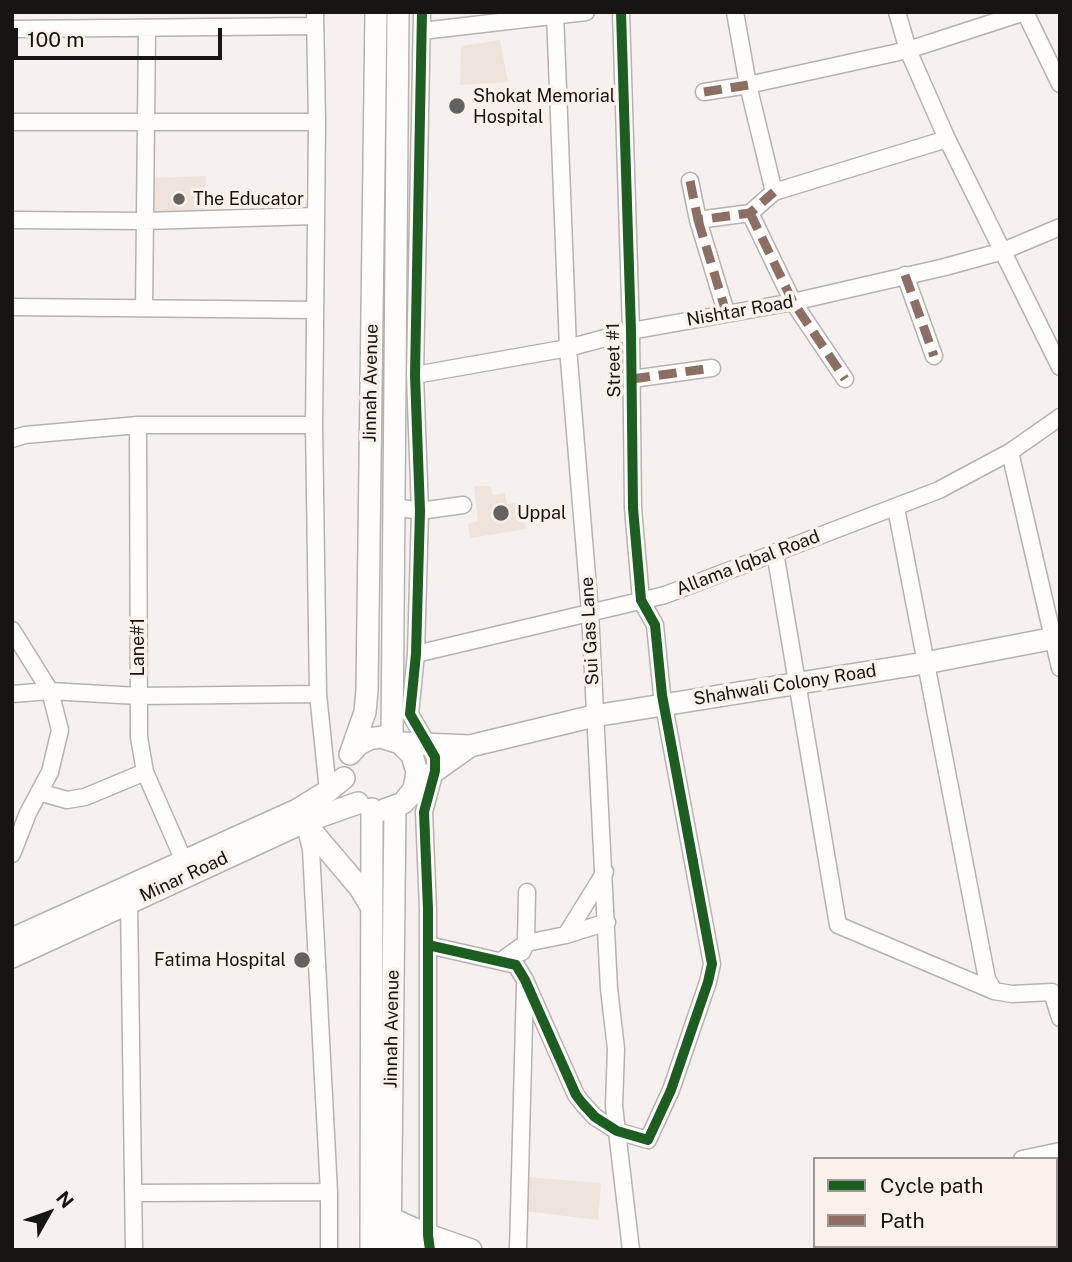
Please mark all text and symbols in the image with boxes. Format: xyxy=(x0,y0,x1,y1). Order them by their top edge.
scale bar xyxy=(18,14,226,58)
text: 100 m xyxy=(27,27,84,52)
place label: Shokat Memorial Hospital xyxy=(473,85,615,128)
marker: Shokat Memorial Hospital xyxy=(447,96,467,116)
place label: The Educator xyxy=(193,188,304,210)
marker: The Educator xyxy=(171,191,187,207)
street label: Nishtar Road xyxy=(685,291,795,331)
street label: Street #1 xyxy=(603,322,625,398)
street label: Jinnah Avenue xyxy=(359,323,383,443)
place label: Uppal xyxy=(517,502,566,524)
marker: Uppal xyxy=(491,503,511,523)
street label: Allama Iqbal Road xyxy=(673,526,823,600)
street label: Sui Gas Lane xyxy=(576,576,604,686)
street label: Lane#1 xyxy=(127,618,149,676)
street label: Shahwali Colony Road xyxy=(692,660,878,710)
street label: Minar Road xyxy=(136,847,232,907)
place label: Fatima Hospital xyxy=(154,949,286,971)
marker: Fatima Hospital xyxy=(292,950,312,970)
street label: Jinnah Avenue xyxy=(380,969,404,1089)
legend xyxy=(813,1157,1058,1248)
text: Cycle path xyxy=(880,1173,983,1198)
north arrow xyxy=(14,1178,84,1248)
text: N xyxy=(52,1187,78,1212)
text: Path xyxy=(880,1208,925,1233)

